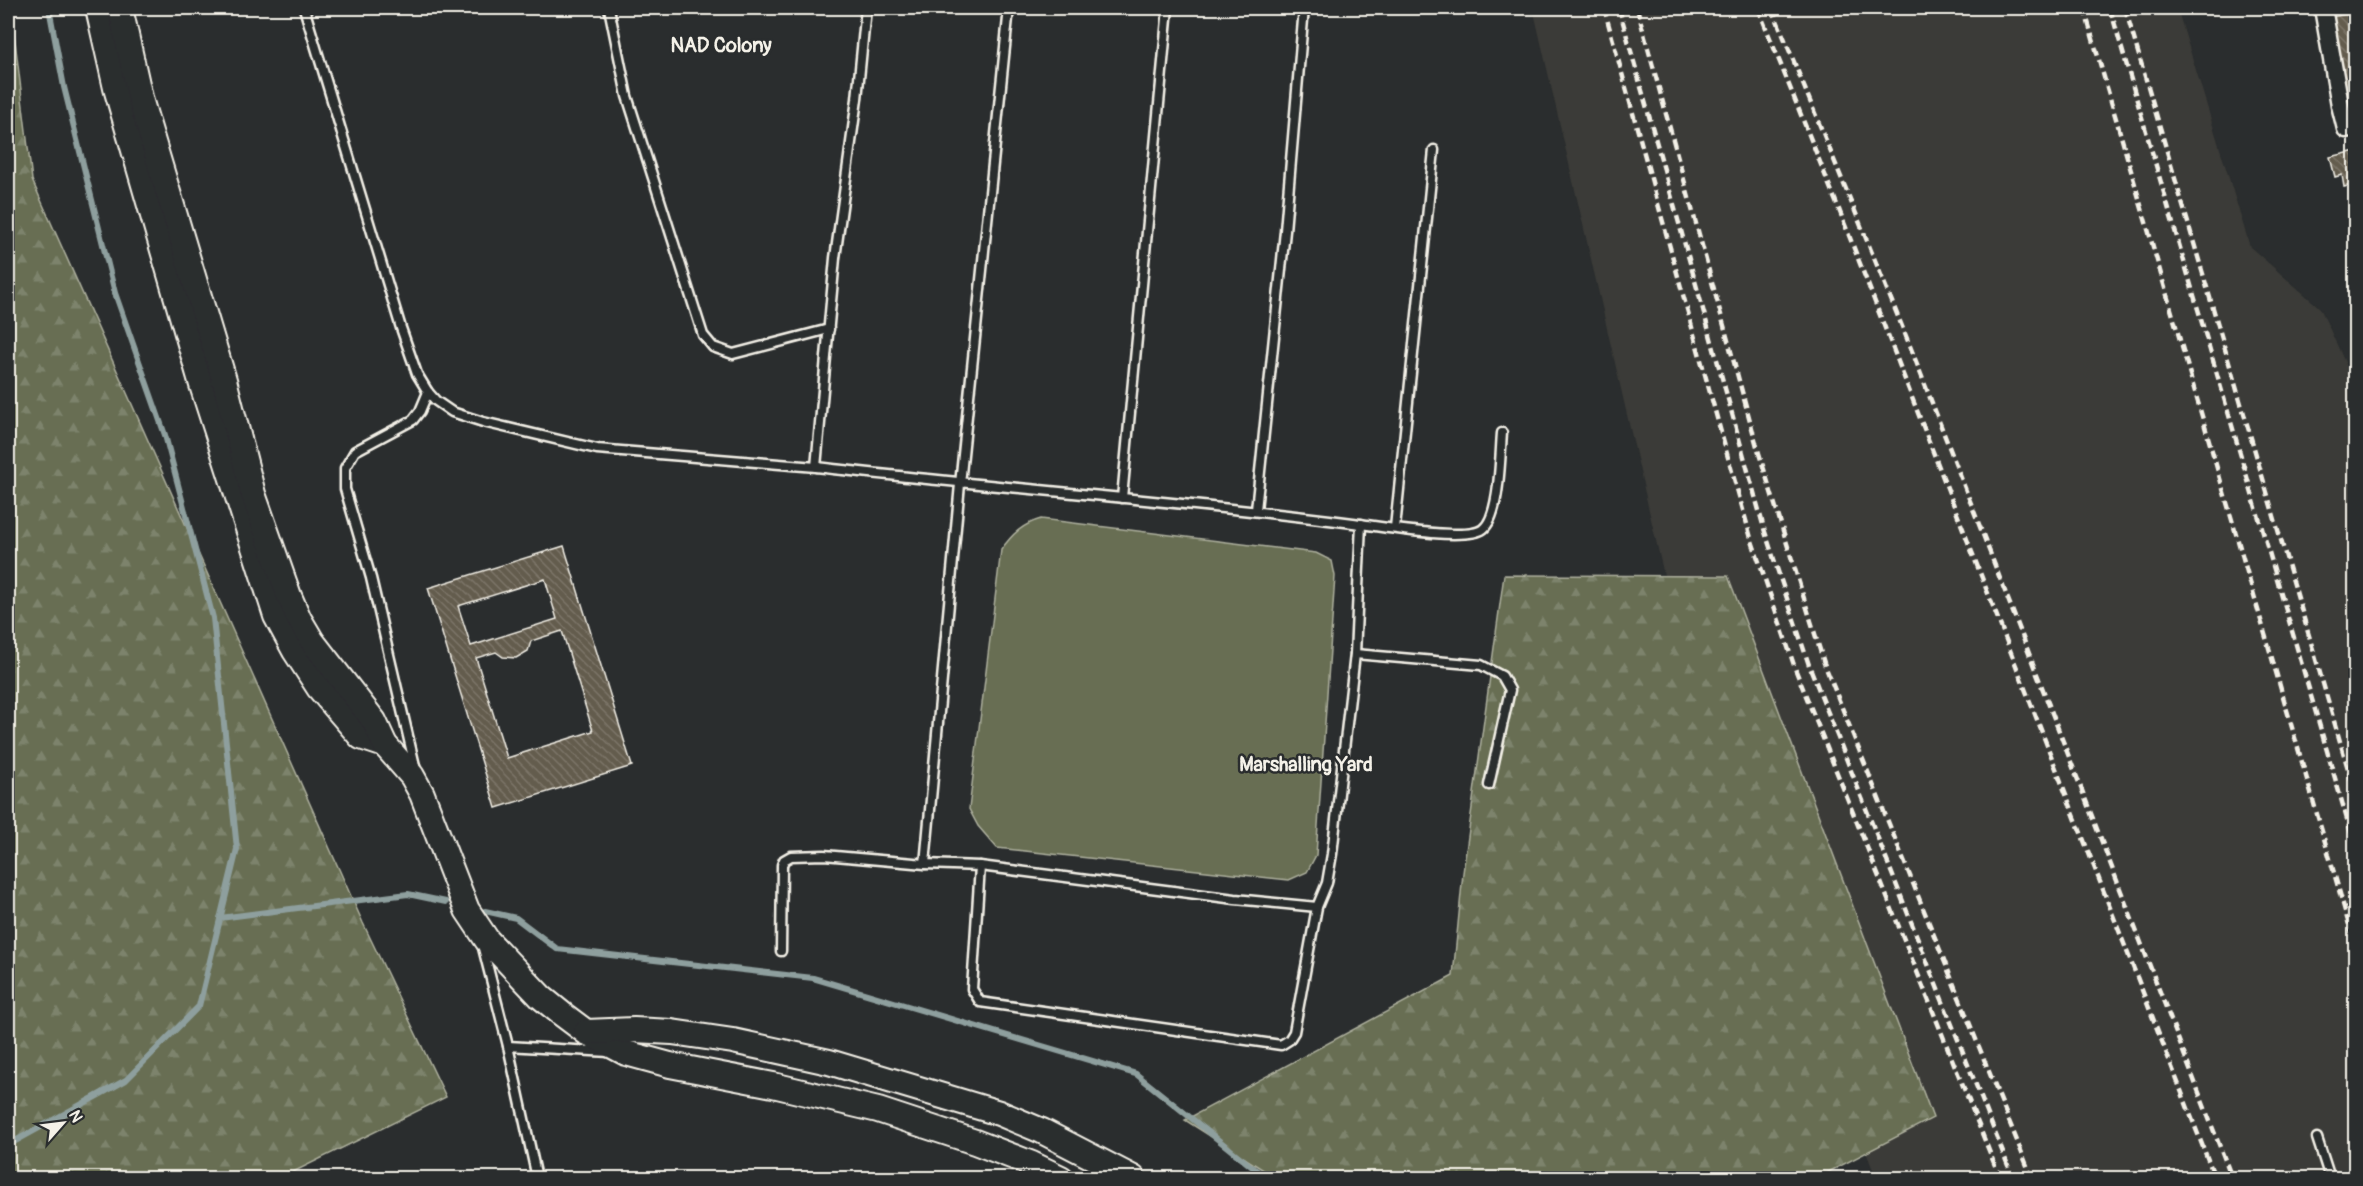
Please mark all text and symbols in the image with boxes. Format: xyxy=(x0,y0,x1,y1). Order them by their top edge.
district label: NAD Colony xyxy=(670,33,772,58)
district label: Marshalling Yard xyxy=(1239,752,1373,777)
north arrow xyxy=(33,1093,93,1153)
text: N xyxy=(64,1107,87,1126)

